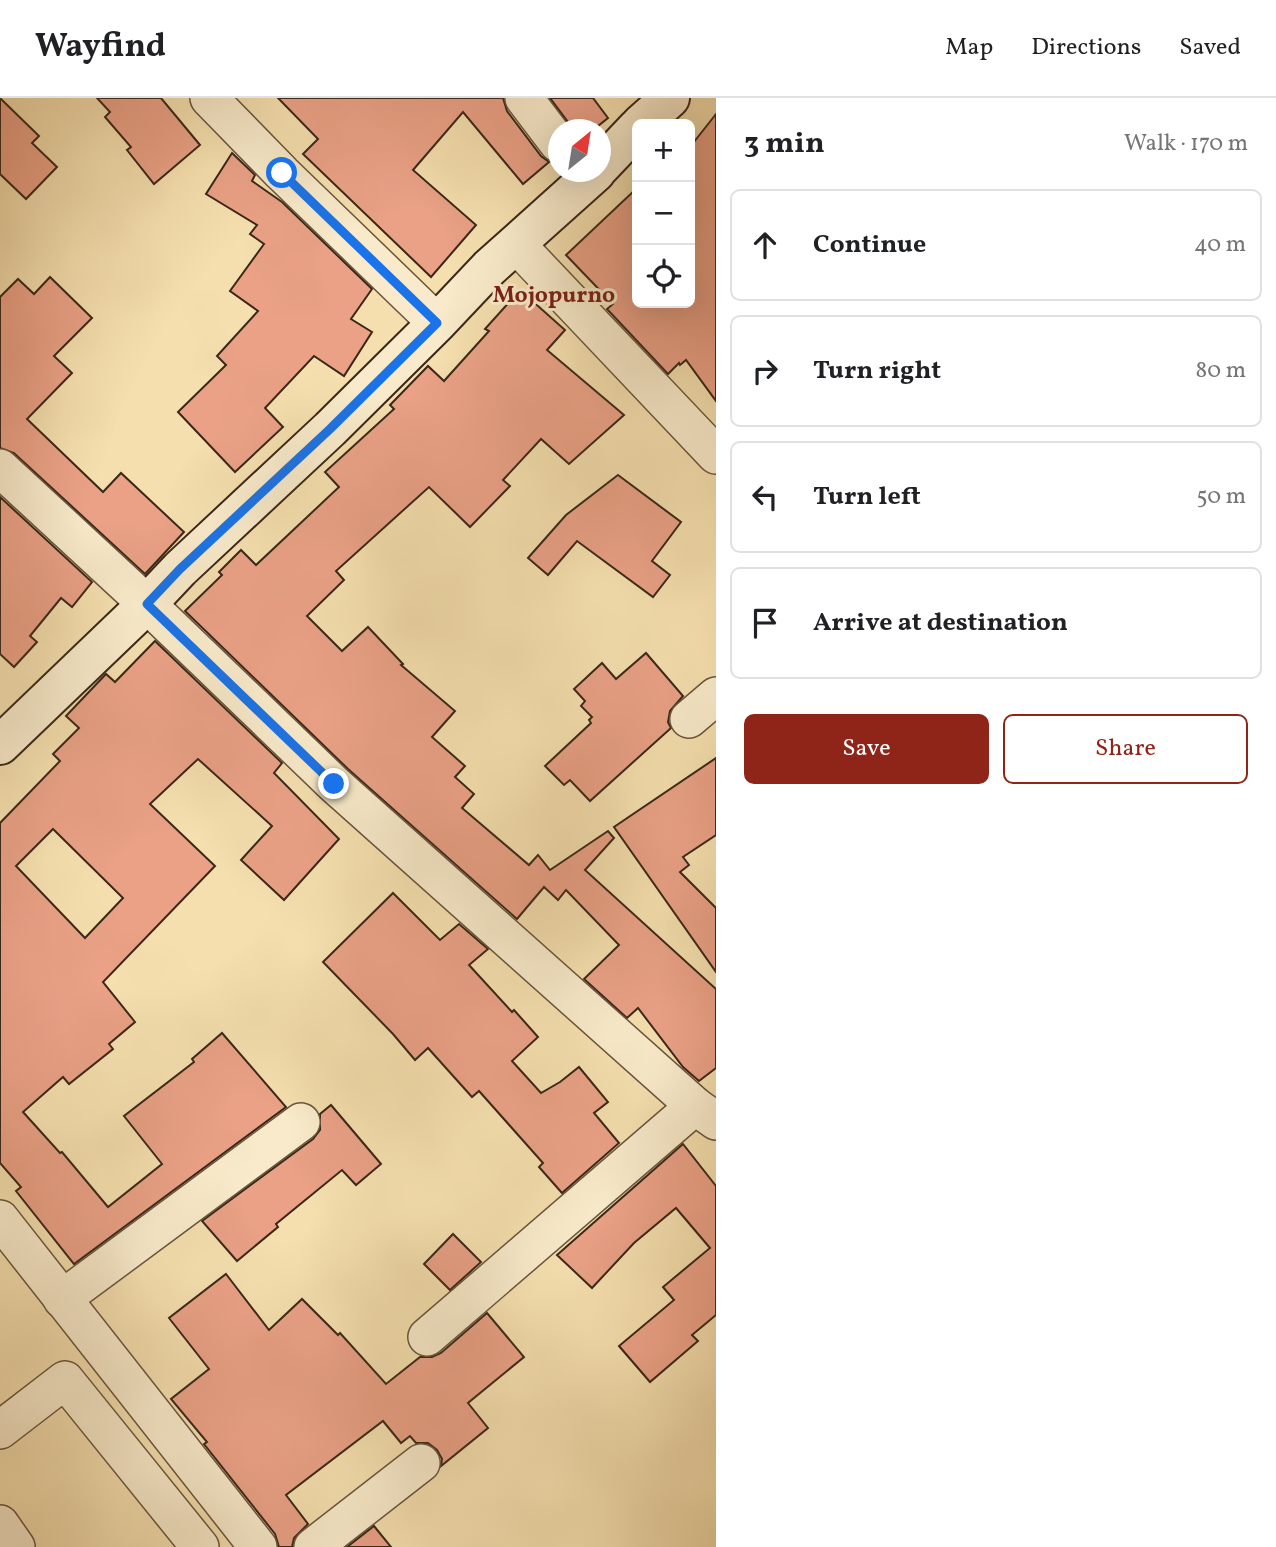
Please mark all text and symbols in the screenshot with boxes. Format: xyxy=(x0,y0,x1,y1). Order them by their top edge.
text: Wayfind xyxy=(35,25,166,71)
text: Map xyxy=(945,31,993,65)
text: Directions xyxy=(1031,31,1141,65)
text: Saved xyxy=(1179,31,1241,65)
north arrow xyxy=(548,119,611,182)
map controls xyxy=(632,119,695,308)
button: + xyxy=(632,119,695,182)
text: 3 min xyxy=(744,123,825,165)
text: Walk · 170 m xyxy=(1124,128,1248,160)
route start xyxy=(266,157,297,188)
button: − xyxy=(632,182,695,245)
icon: ahead xyxy=(746,226,784,264)
text: Continue xyxy=(813,227,926,263)
text: 40 m xyxy=(1194,229,1246,261)
button: locate xyxy=(632,245,695,308)
district label: Mojopurno xyxy=(493,280,615,312)
icon: right xyxy=(746,352,784,390)
text: Turn right xyxy=(813,353,941,389)
text: 80 m xyxy=(1196,355,1246,387)
icon: left xyxy=(746,478,784,516)
text: Turn left xyxy=(813,479,921,515)
text: 50 m xyxy=(1197,481,1246,513)
icon: arrive xyxy=(746,604,784,642)
text: Arrive at destination xyxy=(813,605,1068,641)
button: Save xyxy=(744,714,989,784)
button: Share xyxy=(1003,714,1248,784)
route end xyxy=(318,768,349,799)

